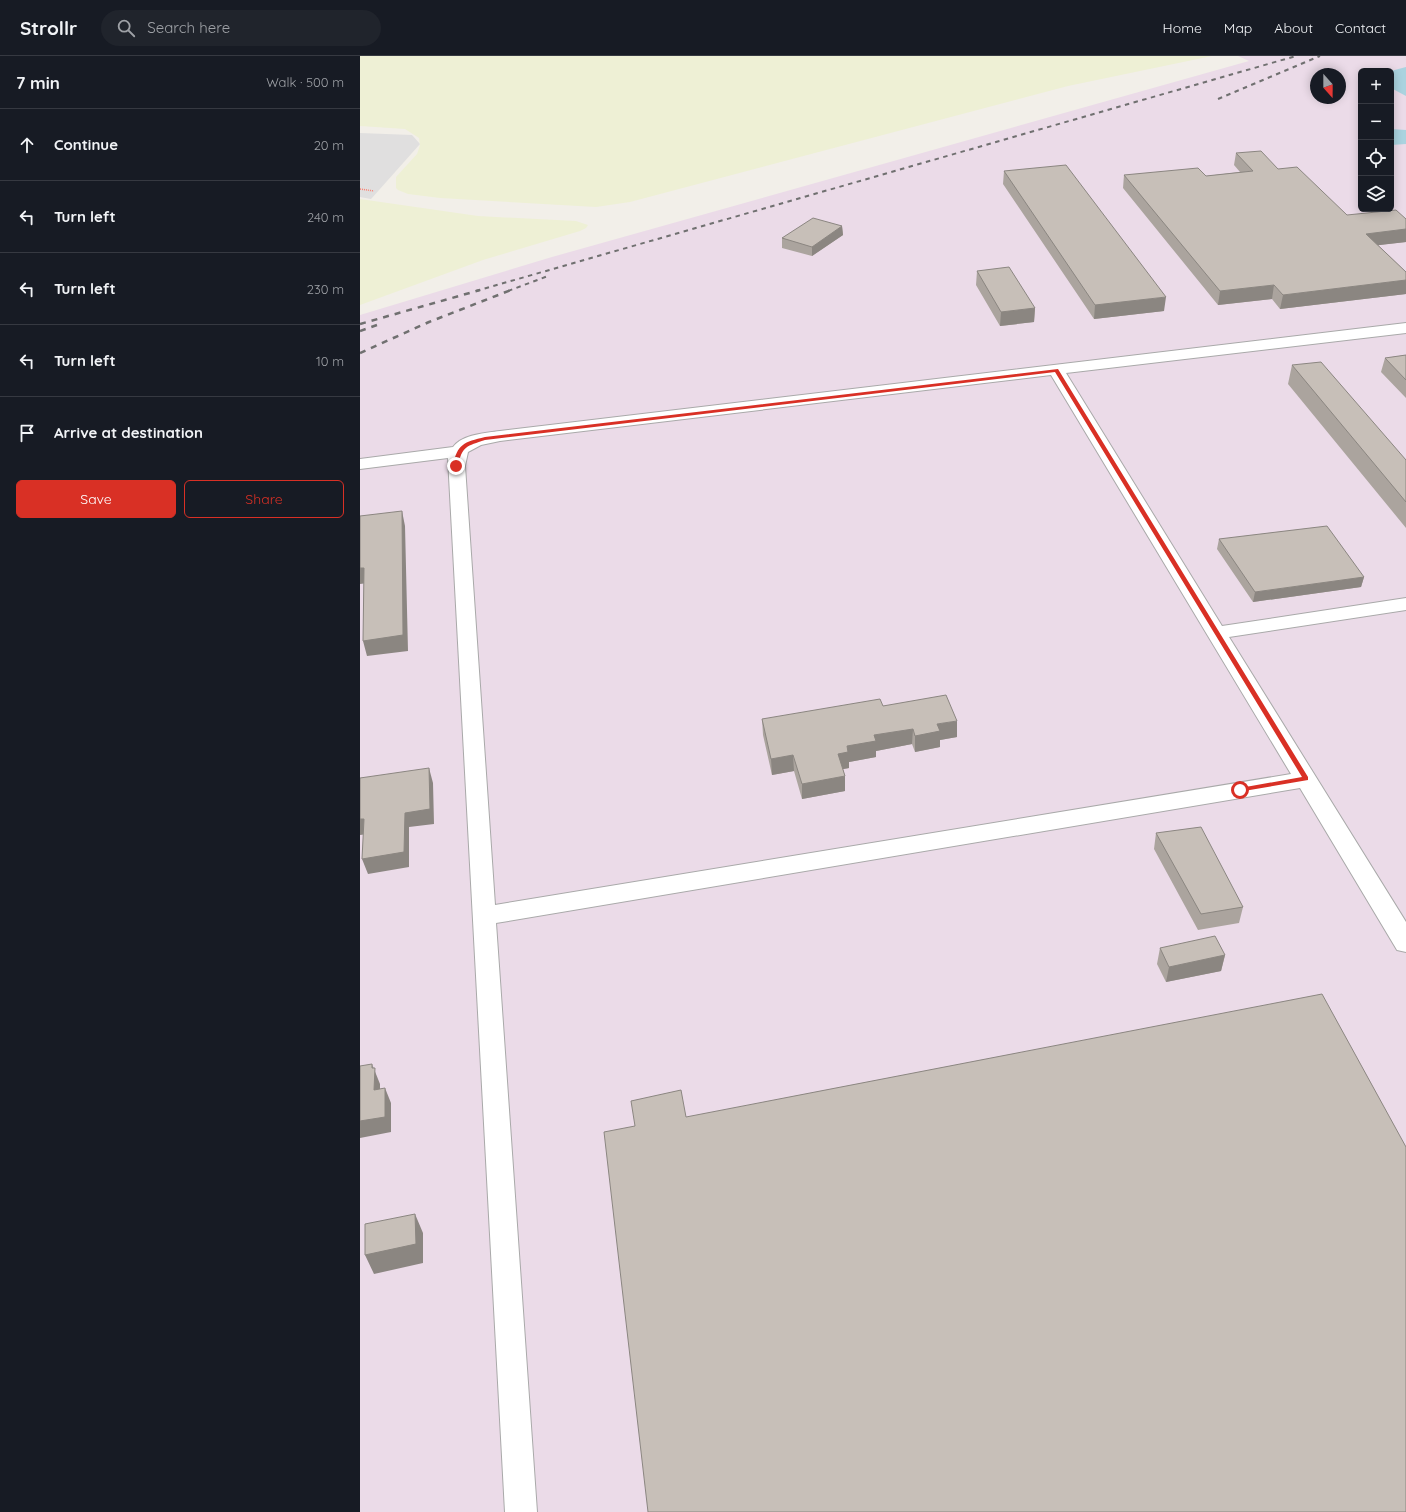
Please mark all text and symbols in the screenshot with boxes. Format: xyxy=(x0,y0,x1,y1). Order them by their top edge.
search box xyxy=(101,10,381,46)
text: Strollr xyxy=(20,16,77,40)
icon: search xyxy=(115,17,137,39)
text: Search here xyxy=(147,18,230,37)
text: Home xyxy=(1163,19,1202,37)
text: Map xyxy=(1224,19,1252,37)
text: About xyxy=(1274,19,1313,37)
text: Contact xyxy=(1335,19,1386,37)
north arrow xyxy=(1310,68,1346,104)
map controls xyxy=(1358,68,1394,212)
button: + xyxy=(1358,68,1394,104)
text: 7 min xyxy=(16,72,60,93)
text: Walk · 500 m xyxy=(266,74,344,90)
button: − xyxy=(1358,104,1394,140)
icon: ahead xyxy=(16,134,38,156)
text: Continue xyxy=(54,135,118,154)
text: 20 m xyxy=(314,137,344,153)
button: locate xyxy=(1358,140,1394,176)
button: layers xyxy=(1358,176,1394,212)
icon: left xyxy=(16,206,38,228)
text: Turn left xyxy=(54,207,116,226)
text: 240 m xyxy=(307,209,344,225)
icon: left xyxy=(16,278,38,300)
text: Turn left xyxy=(54,279,116,298)
text: 230 m xyxy=(307,281,344,297)
icon: left xyxy=(16,350,38,372)
text: Turn left xyxy=(54,351,116,370)
text: 10 m xyxy=(316,353,344,369)
icon: arrive xyxy=(16,422,38,444)
text: Arrive at destination xyxy=(54,423,203,442)
route end xyxy=(447,457,465,475)
button: Save xyxy=(16,480,176,518)
button: Share xyxy=(184,480,344,518)
route start xyxy=(1231,781,1249,799)

